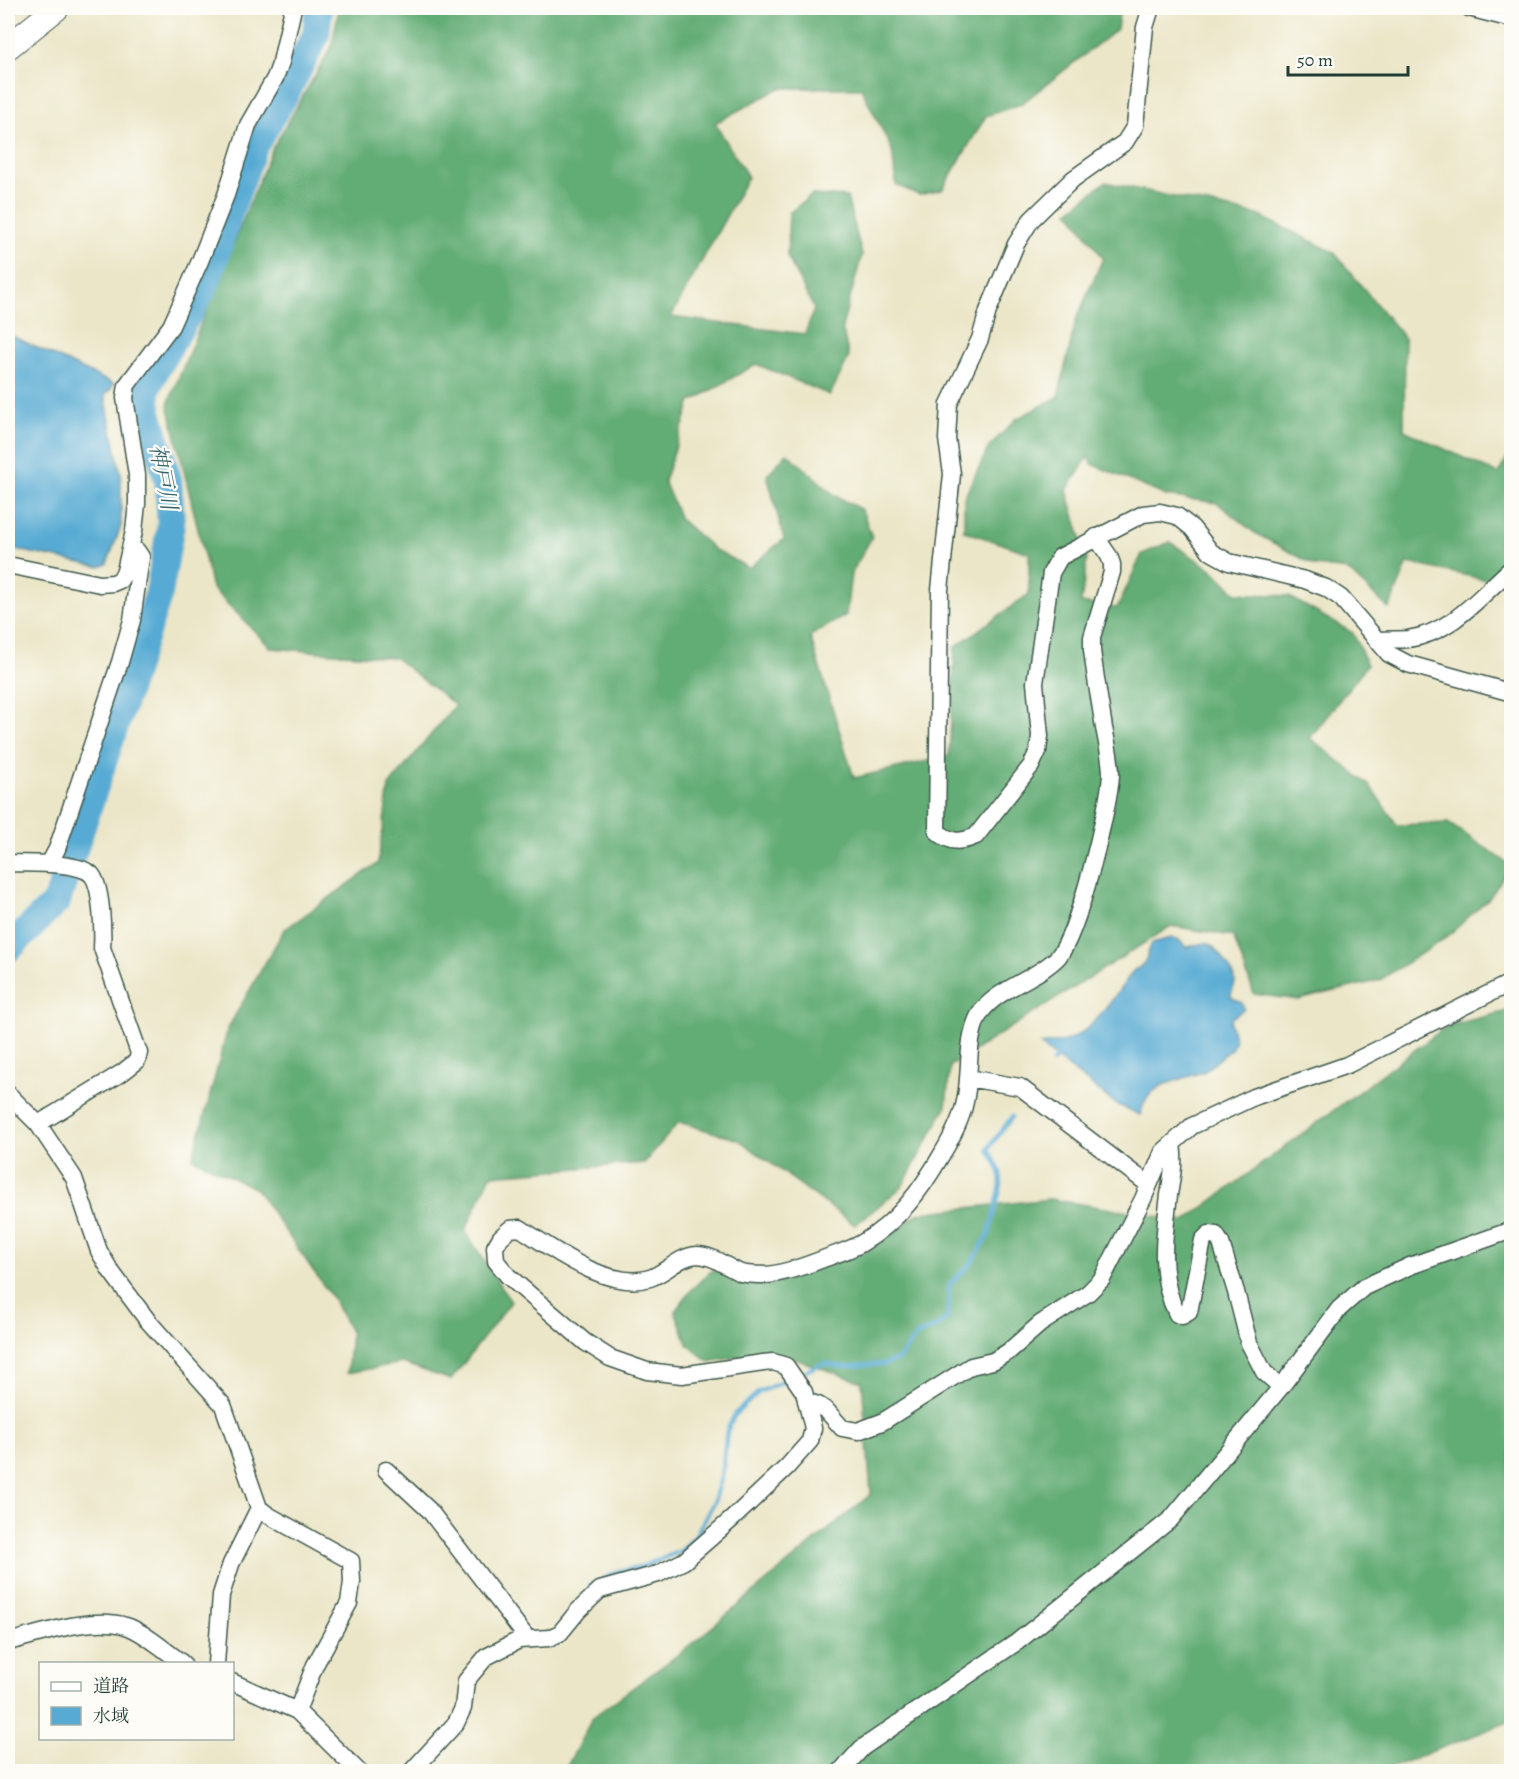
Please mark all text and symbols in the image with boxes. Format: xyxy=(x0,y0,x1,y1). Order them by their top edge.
scale bar xyxy=(1288,39,1408,77)
text: 50 m xyxy=(1297,48,1333,72)
water label: 神戸川 xyxy=(142,442,184,514)
legend xyxy=(39,1662,234,1740)
text: 道路 xyxy=(93,1674,129,1698)
text: 水域 xyxy=(93,1704,129,1728)

